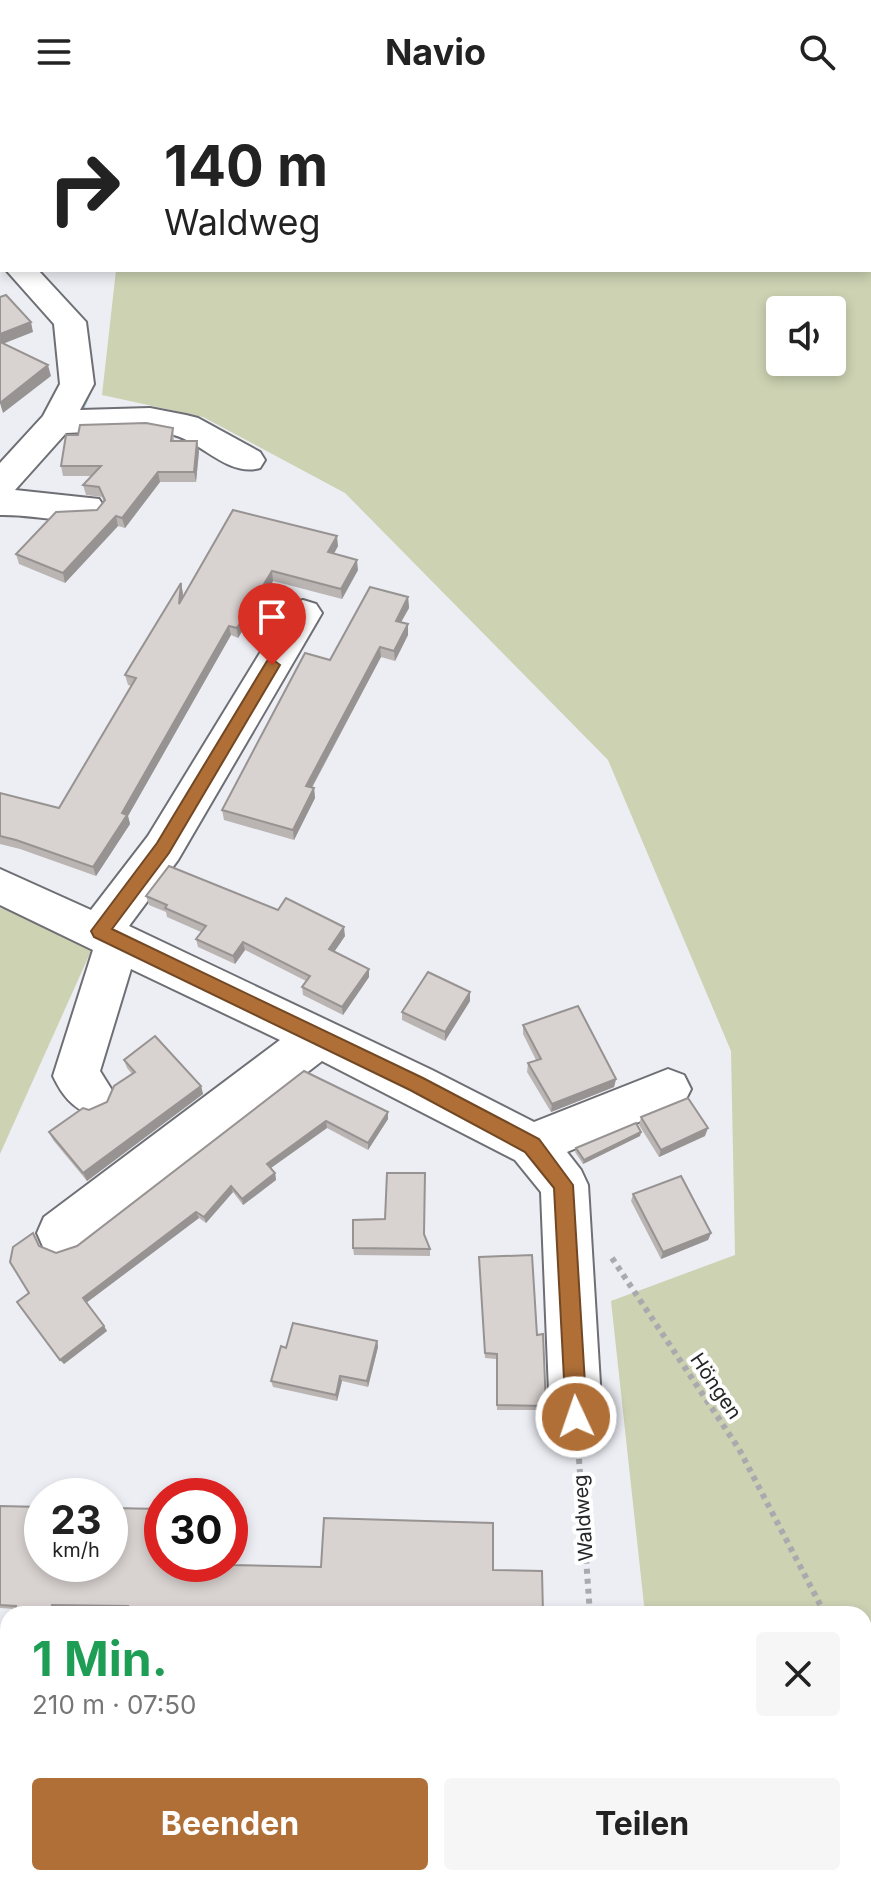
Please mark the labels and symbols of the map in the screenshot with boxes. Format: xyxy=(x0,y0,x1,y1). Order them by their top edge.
pin xyxy=(238,583,306,665)
street label: Höngen xyxy=(685,1348,747,1424)
position arrow xyxy=(534,1375,618,1459)
street label: Waldweg xyxy=(568,1474,598,1562)
speed limit sign: 30 xyxy=(144,1478,248,1582)

